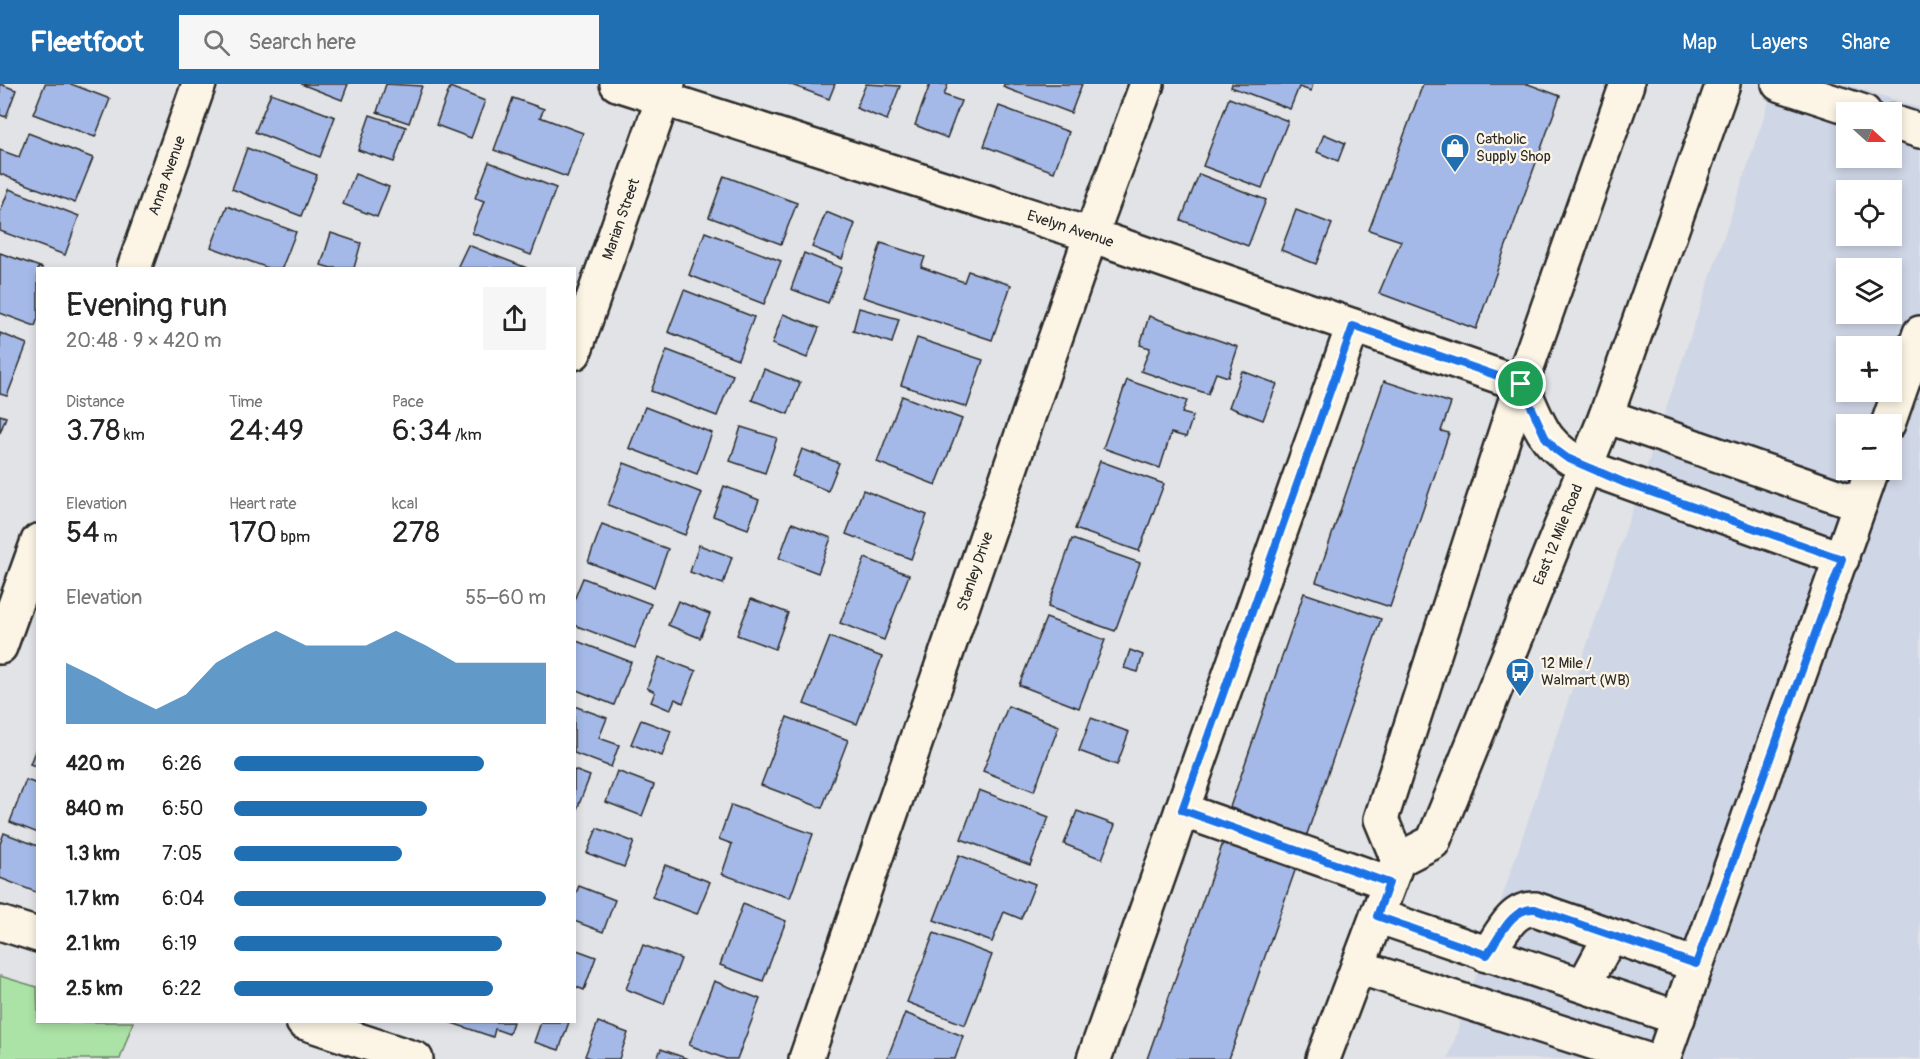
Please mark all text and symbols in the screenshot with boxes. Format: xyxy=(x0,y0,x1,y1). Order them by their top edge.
search box xyxy=(179,15,599,69)
text: Fleetfoot xyxy=(30,25,143,60)
icon: search xyxy=(200,26,233,59)
text: Search here xyxy=(248,28,356,56)
text: Map xyxy=(1682,29,1717,56)
text: Layers xyxy=(1750,29,1808,56)
text: Share xyxy=(1841,29,1890,56)
north arrow xyxy=(1836,102,1902,168)
map controls xyxy=(1836,102,1902,480)
place label: Catholic Supply Shop xyxy=(1476,130,1551,166)
shop icon: Catholic Supply Shop xyxy=(1439,132,1471,174)
street label: Anna Avenue xyxy=(144,133,190,218)
street label: Marian Street xyxy=(598,175,644,262)
button: locate xyxy=(1836,180,1902,246)
street label: Evelyn Avenue xyxy=(1025,206,1117,252)
button: layers xyxy=(1836,258,1902,324)
text: Evening run xyxy=(66,285,227,326)
button: share xyxy=(483,287,546,350)
text: 20:48 · 9 × 420 m xyxy=(66,328,222,353)
button: + xyxy=(1836,336,1902,402)
pin xyxy=(1495,358,1546,409)
icon: arrive xyxy=(1504,367,1537,400)
text: Distance xyxy=(66,392,125,412)
text: Time xyxy=(229,392,262,412)
text: Pace xyxy=(392,392,424,412)
text: 3.78 xyxy=(66,412,120,449)
text: 24:49 xyxy=(229,412,304,449)
text: 6:34 xyxy=(392,412,452,449)
button: − xyxy=(1836,414,1902,480)
text: km xyxy=(120,425,145,445)
text: /km xyxy=(452,425,482,445)
street label: East 12 Mile Road xyxy=(1529,481,1587,588)
text: Elevation xyxy=(66,494,127,514)
text: Heart rate xyxy=(229,494,296,514)
text: kcal xyxy=(392,494,418,514)
text: 54 xyxy=(66,514,100,551)
text: 170 xyxy=(229,514,277,551)
text: 278 xyxy=(392,514,440,551)
text: m xyxy=(100,527,117,547)
text: bpm xyxy=(277,527,310,547)
street label: Stanley Drive xyxy=(952,529,997,613)
text: Elevation xyxy=(66,585,142,610)
text: 55–60 m xyxy=(465,585,546,610)
place label: 12 Mile / Walmart (WB) xyxy=(1541,654,1631,690)
bus stop icon: 12 Mile / Walmart (WB) xyxy=(1504,656,1536,698)
text: 420 m xyxy=(66,751,125,776)
text: 6:26 xyxy=(162,751,202,776)
text: 840 m xyxy=(66,796,123,821)
text: 6:50 xyxy=(162,796,203,821)
text: 1.3 km xyxy=(66,841,120,866)
text: 7:05 xyxy=(162,841,202,866)
text: 1.7 km xyxy=(66,886,119,911)
text: 6:04 xyxy=(162,886,204,911)
text: 2.1 km xyxy=(66,931,120,956)
text: 6:19 xyxy=(162,931,197,956)
text: 2.5 km xyxy=(66,976,123,1001)
text: 6:22 xyxy=(162,976,201,1001)

